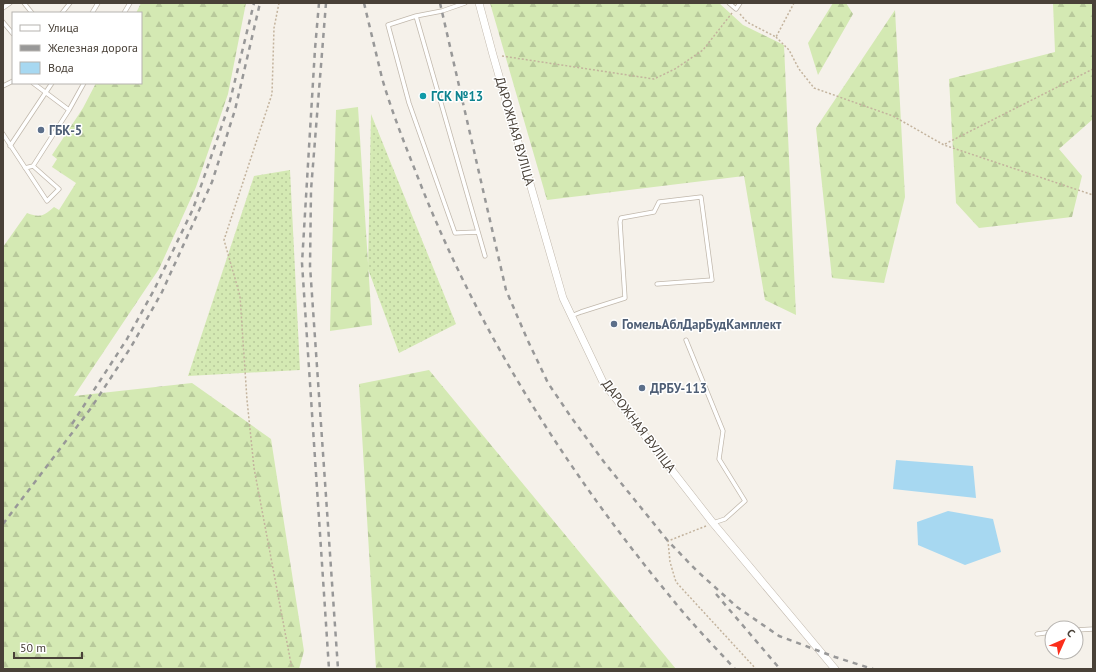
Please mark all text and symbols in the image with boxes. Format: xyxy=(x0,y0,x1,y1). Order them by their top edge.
legend xyxy=(12,12,142,84)
text: Улица xyxy=(48,20,79,35)
text: Железная дорога xyxy=(47,40,138,55)
text: Вода xyxy=(48,60,74,75)
street label: ДАРОЖНАЯ ВУЛІЦА xyxy=(491,75,539,188)
place label: ГСК №13 xyxy=(431,88,483,105)
marker: ГСК №13 xyxy=(418,91,428,101)
place label: ГБК-5 xyxy=(49,122,82,139)
marker: ГБК-5 xyxy=(36,125,46,135)
place label: ГомельАблДарБудКамплект xyxy=(622,316,782,333)
marker: ГомельАблДарБудКамплект xyxy=(609,319,619,329)
street label: ДАРОЖНАЯ ВУЛІЦА xyxy=(598,376,680,476)
place label: ДРБУ-113 xyxy=(650,380,707,397)
marker: ДРБУ-113 xyxy=(637,383,647,393)
north arrow xyxy=(1044,620,1084,660)
text: С xyxy=(1064,626,1078,640)
scale bar xyxy=(14,634,82,660)
text: 50 m xyxy=(20,640,46,655)

